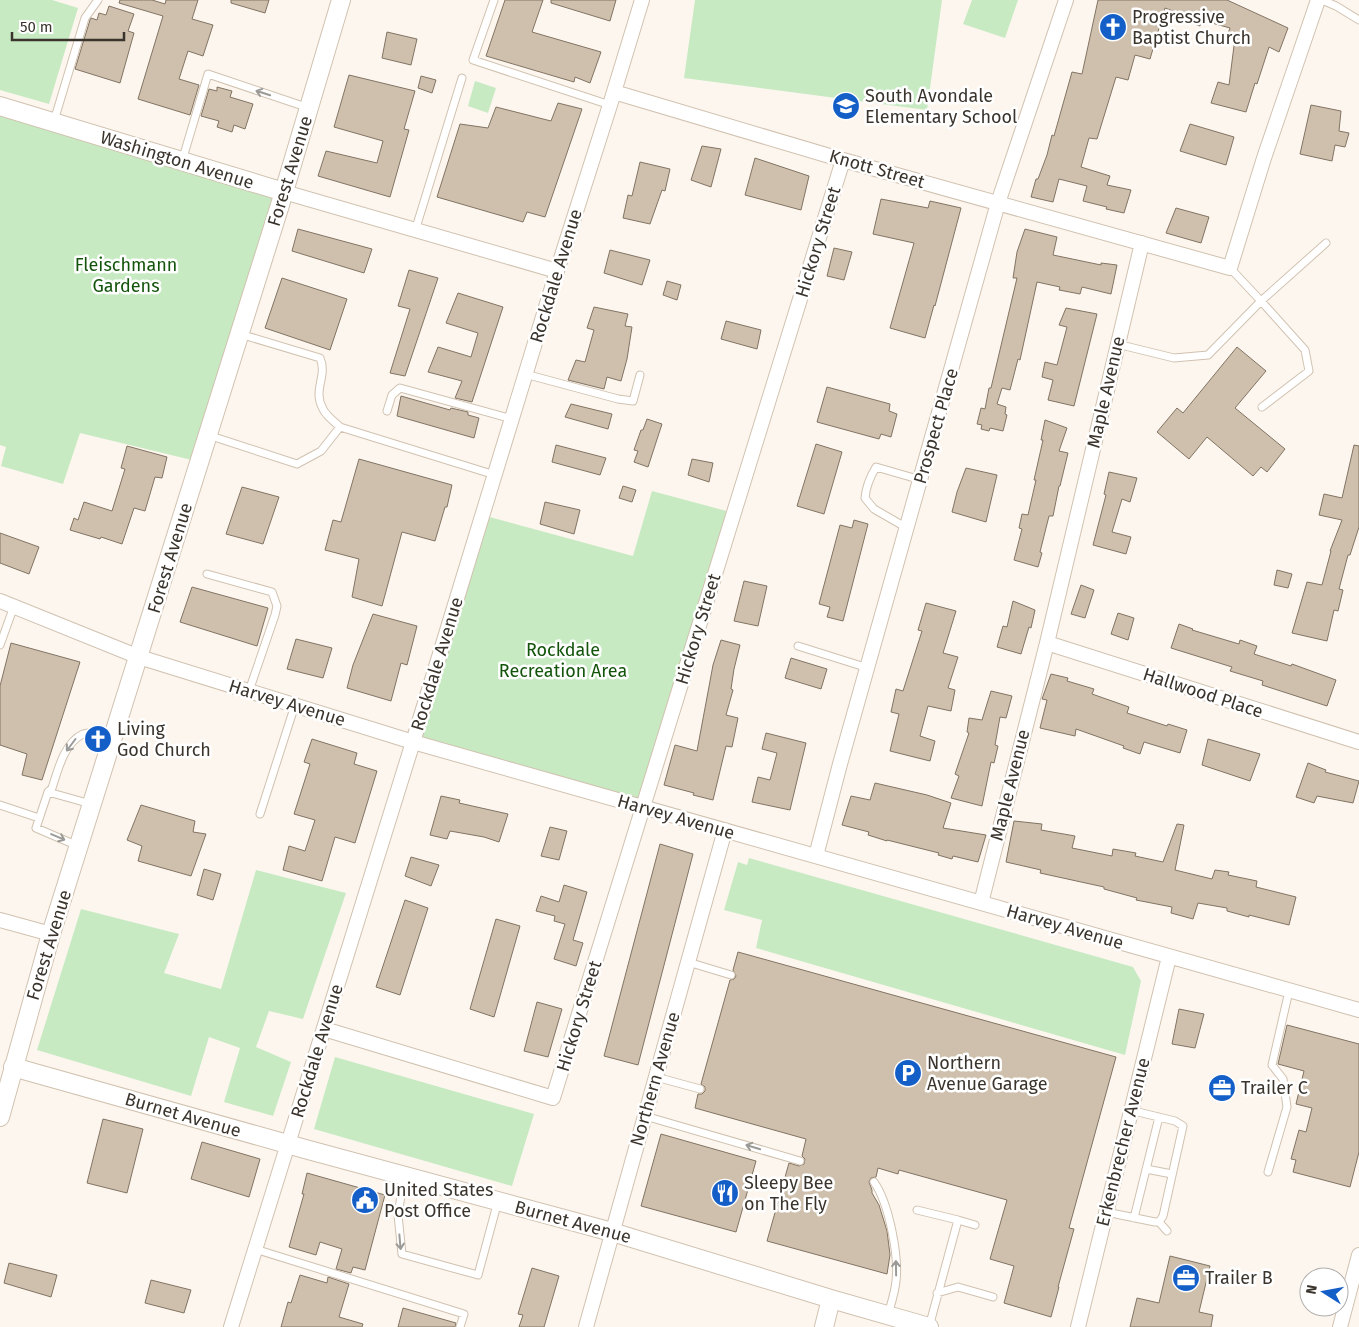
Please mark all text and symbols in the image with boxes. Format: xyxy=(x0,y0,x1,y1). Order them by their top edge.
place label: Progressive Baptist Church xyxy=(1132,6,1251,49)
scale bar xyxy=(12,10,125,42)
church icon: Progressive Baptist Church xyxy=(1098,12,1128,42)
text: 50 m xyxy=(20,18,53,36)
place label: South Avondale Elementary School xyxy=(865,85,1017,128)
one-way arrow xyxy=(255,87,271,97)
school or university icon: South Avondale Elementary School xyxy=(831,91,861,121)
street label: Forest Avenue xyxy=(263,113,317,229)
street label: Washington Avenue xyxy=(97,126,257,194)
street label: Knott Street xyxy=(827,145,928,193)
street label: Hickory Street xyxy=(791,183,845,300)
street label: Rockdale Avenue xyxy=(525,206,587,346)
park label: Fleischmann Gardens xyxy=(75,254,177,297)
street label: Maple Avenue xyxy=(1082,334,1130,450)
street label: Prospect Place xyxy=(909,366,963,486)
street label: Forest Avenue xyxy=(143,500,197,616)
street label: Hickory Street xyxy=(671,570,725,687)
street label: Rockdale Avenue xyxy=(406,594,468,734)
park label: Rockdale Recreation Area xyxy=(499,639,627,682)
street label: Hallwood Place xyxy=(1140,663,1266,723)
street label: Harvey Avenue xyxy=(226,675,348,731)
place label: Living God Church xyxy=(117,718,211,761)
church icon: Living God Church xyxy=(83,724,113,754)
street label: Maple Avenue xyxy=(986,727,1034,843)
one-way arrow xyxy=(66,738,76,752)
street label: Harvey Avenue xyxy=(615,790,737,844)
one-way arrow xyxy=(50,833,65,842)
street label: Forest Avenue xyxy=(22,887,76,1003)
street label: Harvey Avenue xyxy=(1004,900,1126,954)
street label: Hickory Street xyxy=(552,957,606,1074)
street label: Rockdale Avenue xyxy=(286,981,348,1121)
street label: Northern Avenue xyxy=(625,1009,685,1149)
place label: Northern Avenue Garage xyxy=(927,1052,1047,1095)
street label: Erkenbrecher Avenue xyxy=(1091,1055,1155,1229)
parking icon: Northern Avenue Garage xyxy=(893,1058,923,1088)
office icon: Trailer C xyxy=(1207,1073,1237,1103)
place label: Trailer C xyxy=(1241,1077,1308,1099)
street label: Burnet Avenue xyxy=(122,1088,244,1142)
one-way arrow xyxy=(746,1142,762,1152)
place label: Sleepy Bee on The Fly xyxy=(744,1172,833,1215)
restaurant icon: Sleepy Bee on The Fly xyxy=(710,1178,740,1208)
place label: United States Post Office xyxy=(384,1179,494,1222)
public building icon: United States Post Office xyxy=(350,1185,380,1215)
street label: Burnet Avenue xyxy=(512,1196,634,1248)
one-way arrow xyxy=(396,1234,405,1250)
one-way arrow xyxy=(891,1260,901,1276)
office icon: Trailer B xyxy=(1171,1263,1201,1293)
place label: Trailer B xyxy=(1205,1267,1273,1289)
north arrow xyxy=(1299,1267,1349,1317)
text: N xyxy=(1302,1283,1321,1296)

